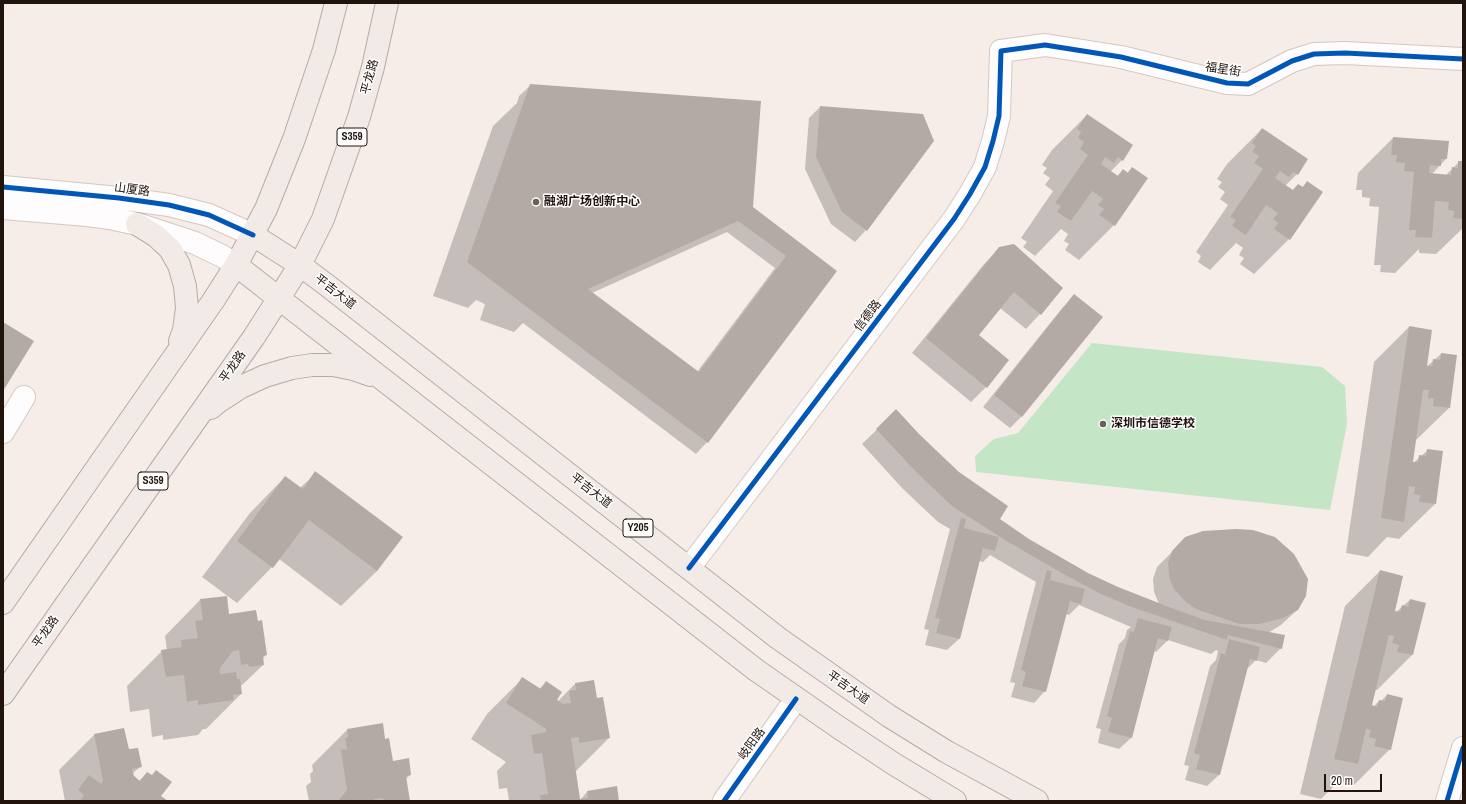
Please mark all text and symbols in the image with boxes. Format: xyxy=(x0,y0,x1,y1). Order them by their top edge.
street label: 平龙路 xyxy=(358,58,382,96)
street label: 福星街 xyxy=(1204,60,1242,80)
road number: S359 xyxy=(337,128,367,146)
street label: 山厦路 xyxy=(113,181,151,199)
place label: 融湖广场创新中心 xyxy=(544,195,640,209)
marker: 融湖广场创新中心 xyxy=(531,197,541,207)
street label: 平吉大道 xyxy=(312,272,358,312)
street label: 信德路 xyxy=(851,297,885,335)
street label: 平龙路 xyxy=(217,348,249,386)
place label: 深圳市信德学校 xyxy=(1111,417,1195,431)
marker: 深圳市信德学校 xyxy=(1098,419,1108,429)
street label: 平吉大道 xyxy=(568,471,614,511)
road number: S359 xyxy=(138,472,168,490)
road number: Y205 xyxy=(623,519,653,537)
street label: 平龙路 xyxy=(30,613,62,651)
street label: 平吉大道 xyxy=(824,668,872,708)
street label: 岐阳路 xyxy=(736,725,768,763)
scale bar xyxy=(1326,766,1384,792)
text: 20 m xyxy=(1331,773,1353,789)

